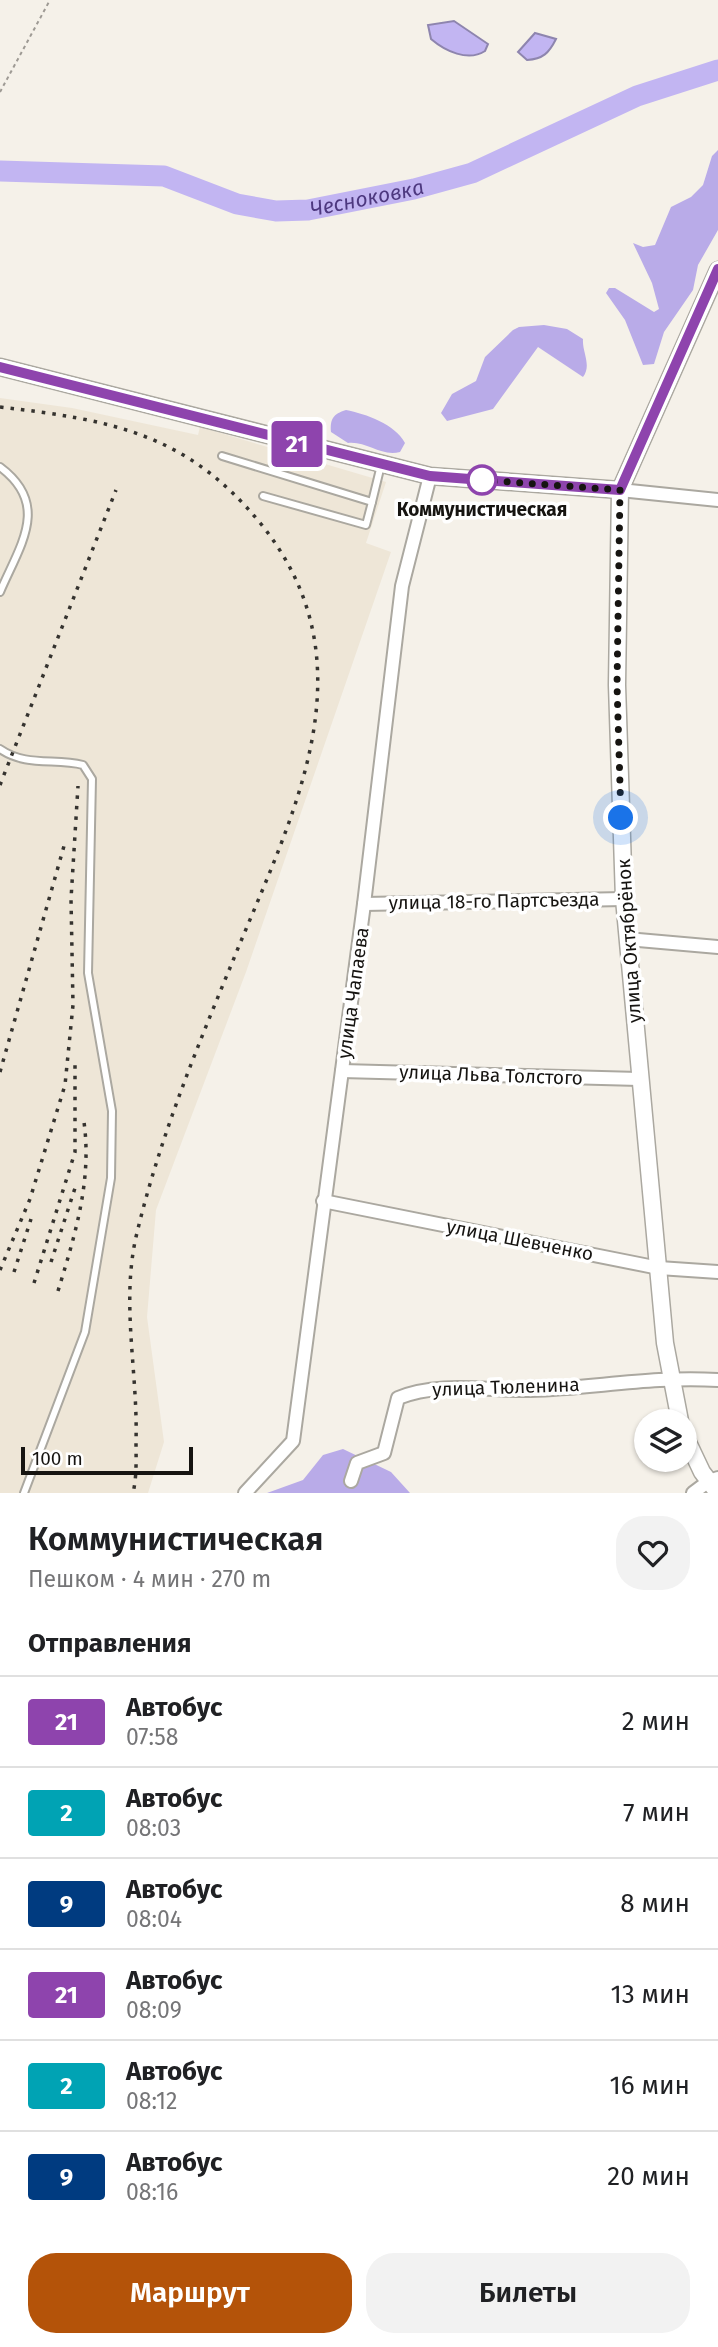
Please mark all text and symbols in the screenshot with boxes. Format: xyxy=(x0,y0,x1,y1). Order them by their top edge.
water label: Чесноковка xyxy=(308,174,427,222)
line badge: 21 xyxy=(266,421,328,467)
text: 21 xyxy=(285,430,309,458)
marker: Коммунистическая xyxy=(467,465,497,495)
place label: Коммунистическая xyxy=(397,498,567,521)
your location xyxy=(603,800,638,835)
street label: улица Октябрёнок xyxy=(612,858,646,1024)
street label: улица 18-го Партсъезда xyxy=(388,888,600,914)
street label: улица Чапаева xyxy=(332,926,374,1060)
street label: улица Льва Толстого xyxy=(399,1060,583,1090)
street label: улица Шевченко xyxy=(445,1214,595,1266)
street label: улица Тюленина xyxy=(432,1373,580,1401)
map controls xyxy=(634,1409,697,1472)
button: layers xyxy=(634,1409,697,1472)
scale bar xyxy=(21,1444,192,1476)
text: 100 m xyxy=(32,1447,83,1470)
button: heart xyxy=(616,1516,690,1590)
text: Коммунистическая xyxy=(28,1519,324,1559)
text: Пешком · 4 мин · 270 m xyxy=(28,1565,271,1593)
text: Отправления xyxy=(28,1628,191,1659)
text: Автобус xyxy=(126,1692,223,1723)
text: 2 мин xyxy=(622,1706,690,1737)
text: 21 xyxy=(55,1708,78,1736)
text: 07:58 xyxy=(126,1723,178,1751)
text: Автобус xyxy=(126,1783,223,1814)
text: 7 мин xyxy=(623,1797,690,1828)
text: 2 xyxy=(60,1799,73,1827)
text: 08:03 xyxy=(126,1814,181,1842)
text: Автобус xyxy=(126,1874,223,1905)
text: 8 мин xyxy=(620,1888,690,1919)
text: 9 xyxy=(60,1890,73,1918)
text: 08:04 xyxy=(126,1905,182,1933)
text: Автобус xyxy=(126,1965,223,1996)
text: 13 мин xyxy=(610,1979,690,2010)
text: 21 xyxy=(55,1981,78,2009)
text: 08:09 xyxy=(126,1996,182,2024)
text: Автобус xyxy=(126,2056,223,2087)
text: 16 мин xyxy=(610,2070,690,2101)
text: 2 xyxy=(60,2072,73,2100)
text: 08:12 xyxy=(126,2087,177,2115)
text: Автобус xyxy=(126,2147,223,2178)
text: 20 мин xyxy=(607,2161,690,2192)
text: 9 xyxy=(60,2163,73,2191)
text: 08:16 xyxy=(126,2178,178,2206)
button: Маршрут xyxy=(28,2253,352,2333)
button: Билеты xyxy=(366,2253,690,2333)

